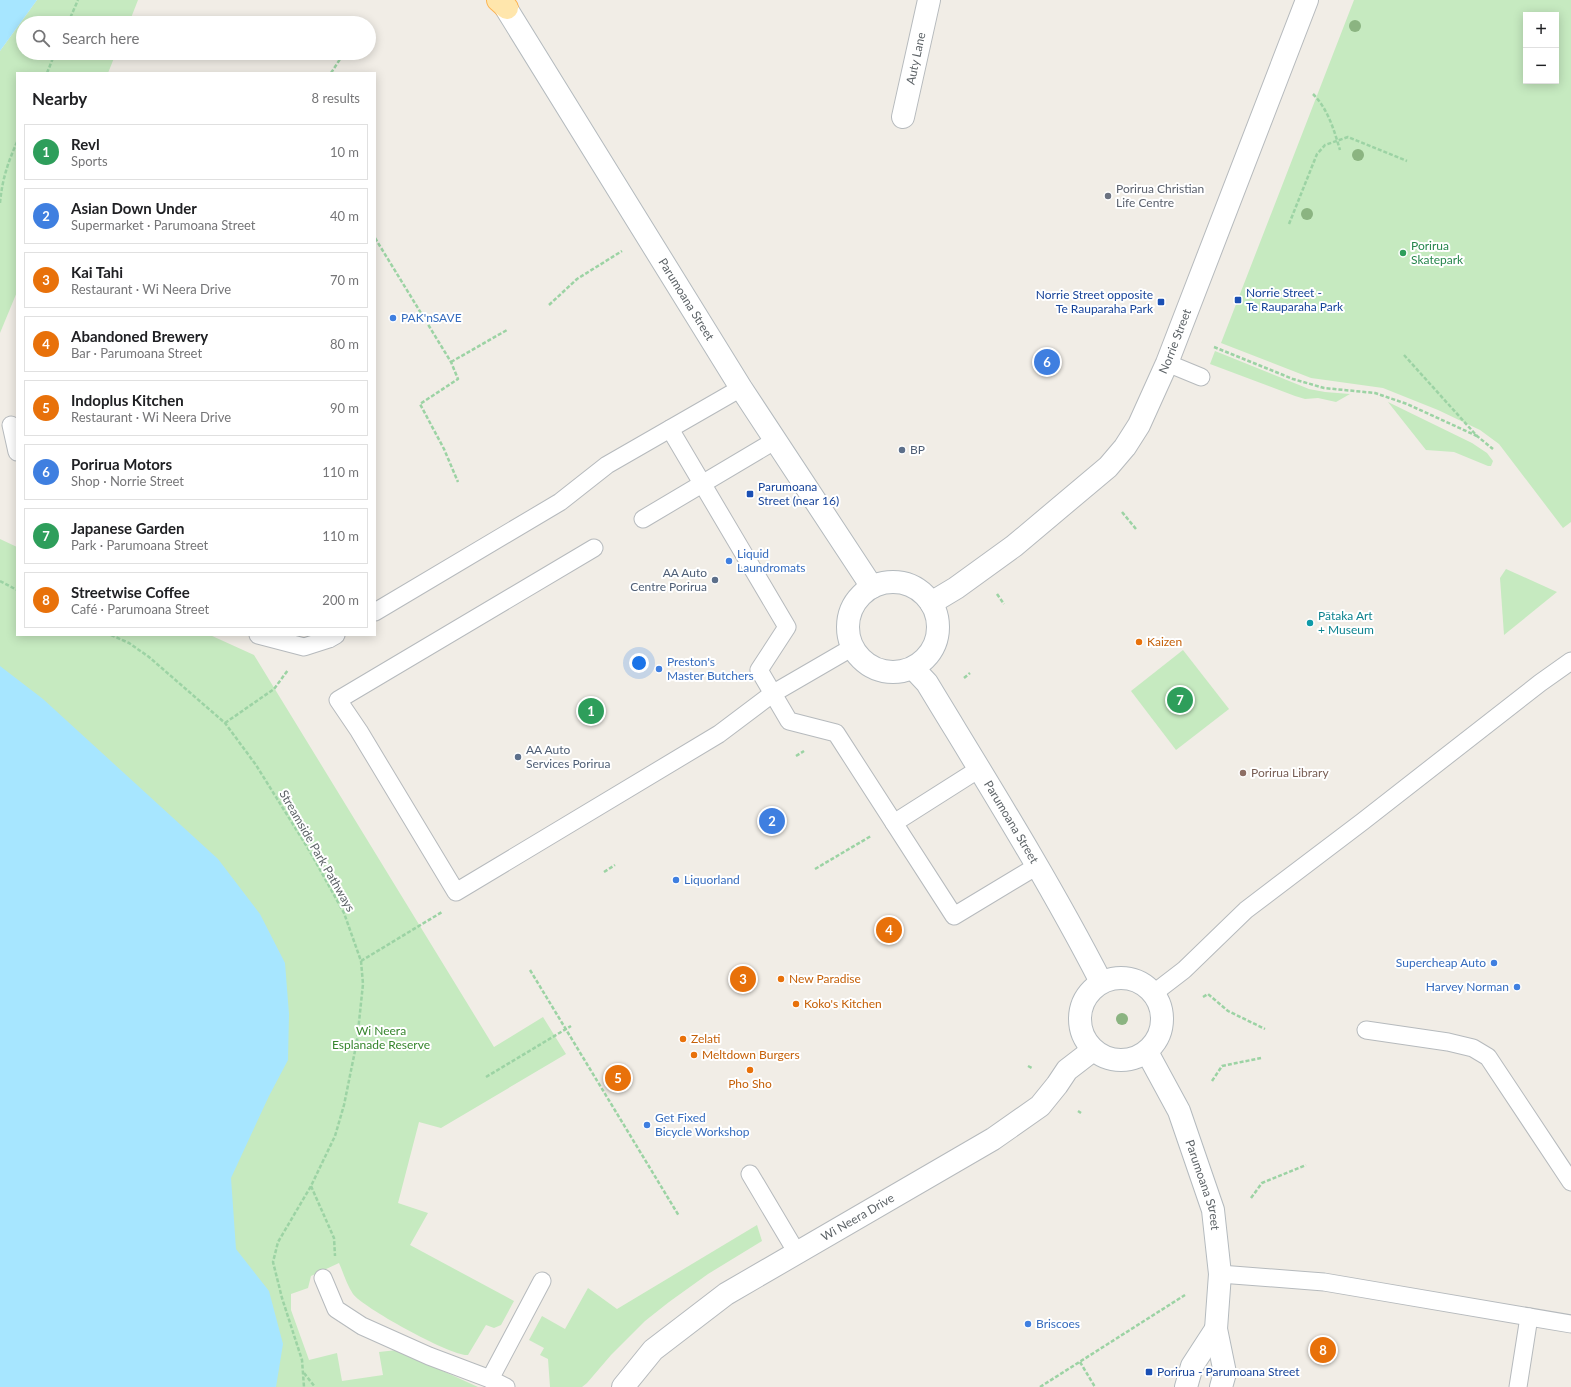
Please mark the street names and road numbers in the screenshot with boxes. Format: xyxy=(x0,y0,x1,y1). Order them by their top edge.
street label: Auty Lane xyxy=(902,31,929,86)
street label: Parumoana Street xyxy=(655,255,718,344)
street label: Norrie Street xyxy=(1155,306,1194,376)
street label: Parumoana Street xyxy=(981,778,1042,867)
street label: Streamside Park Pathways xyxy=(276,787,358,914)
street label: Parumoana Street xyxy=(1182,1138,1223,1232)
street label: Wi Neera Drive xyxy=(818,1190,897,1244)

